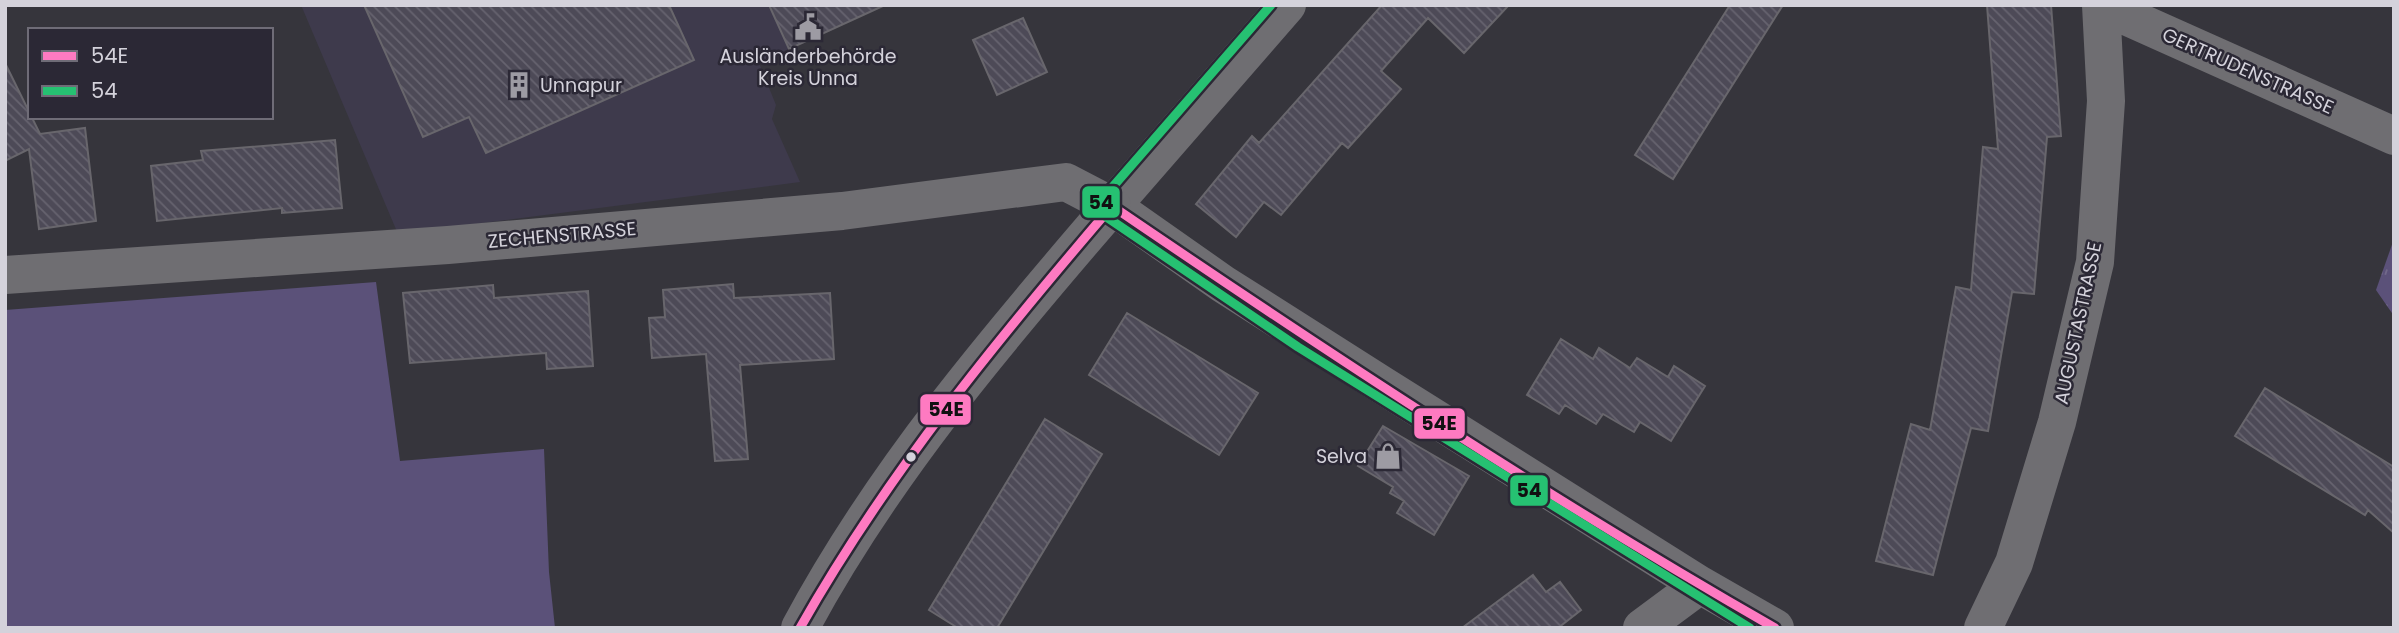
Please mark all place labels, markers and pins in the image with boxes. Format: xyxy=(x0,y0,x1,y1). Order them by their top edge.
public building icon: Ausländerbehörde Kreis Unna xyxy=(793,12,823,42)
place label: Ausländerbehörde Kreis Unna xyxy=(720,43,896,92)
building icon: Unnapur xyxy=(504,70,534,100)
place label: Unnapur xyxy=(540,72,622,99)
shop icon: Selva xyxy=(1373,441,1403,471)
place label: Selva xyxy=(1316,443,1367,470)
unlabelled marker xyxy=(904,450,918,464)

